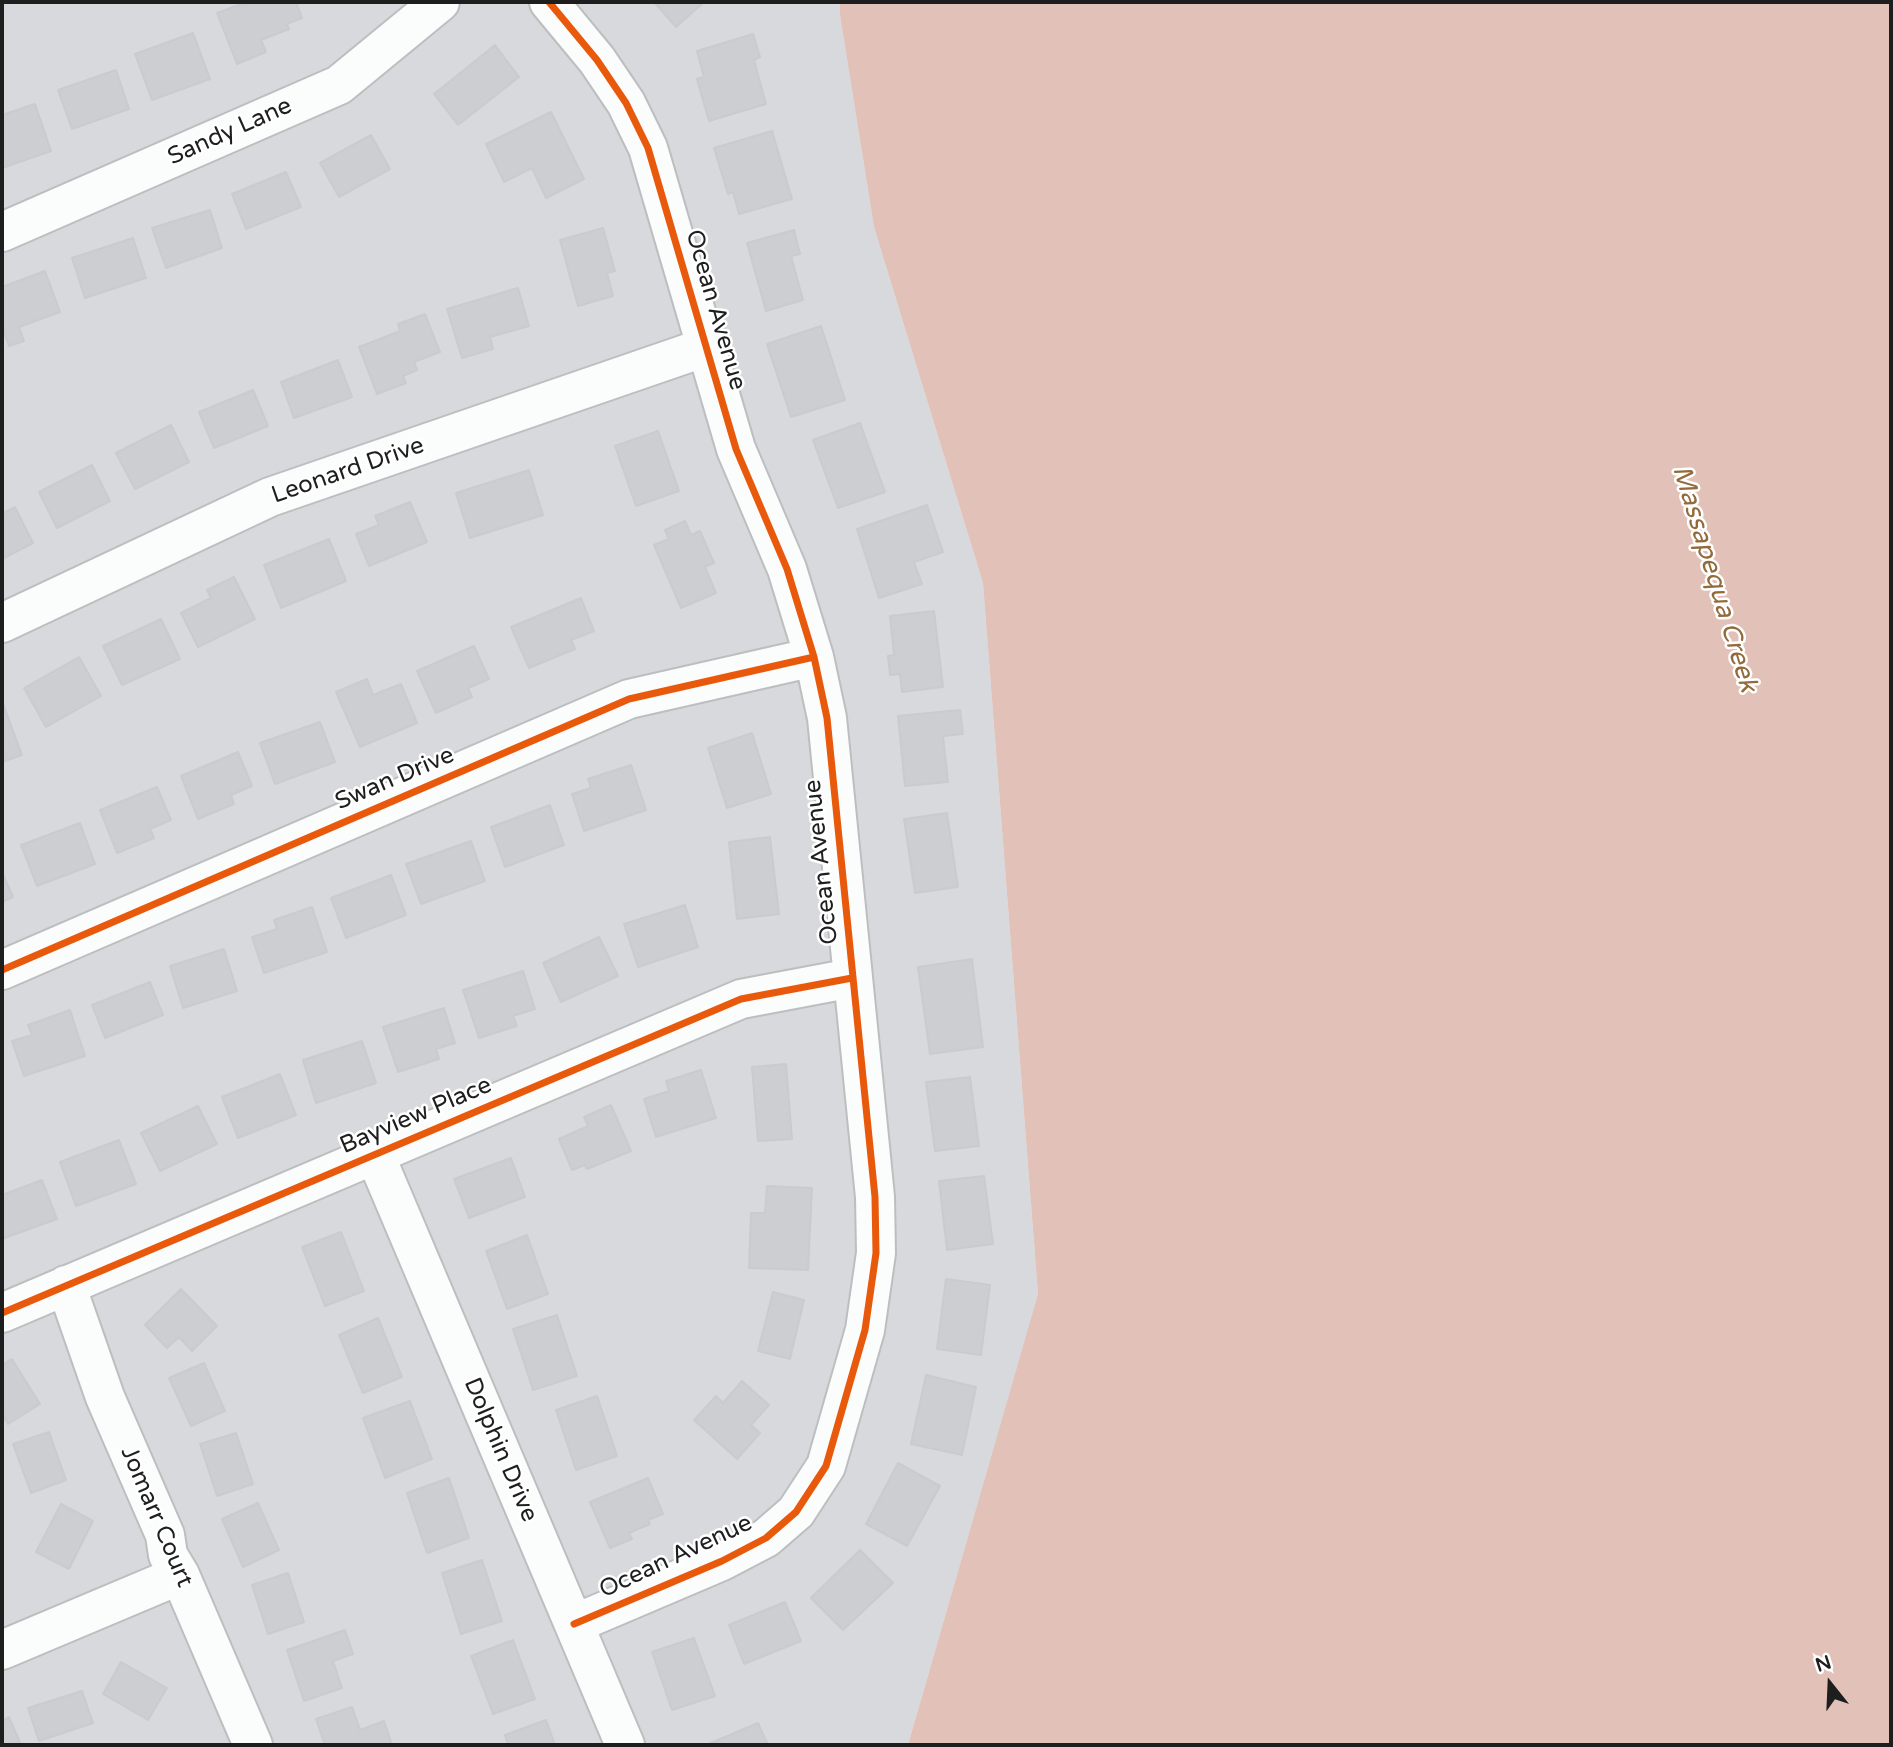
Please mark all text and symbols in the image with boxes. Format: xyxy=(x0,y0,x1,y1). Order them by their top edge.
street label: Sandy Lane xyxy=(164,92,296,172)
street label: Ocean Avenue xyxy=(678,226,752,394)
street label: Leonard Drive xyxy=(268,431,428,511)
water label: Massapequa Creek xyxy=(1665,462,1763,696)
street label: Swan Drive xyxy=(331,741,459,817)
street label: Ocean Avenue xyxy=(799,778,845,946)
street label: Bayview Place xyxy=(336,1071,496,1161)
street label: Dolphin Drive xyxy=(457,1374,543,1526)
street label: Jomarr Court xyxy=(113,1442,199,1592)
street label: Ocean Avenue xyxy=(595,1509,757,1605)
north arrow xyxy=(1795,1649,1865,1719)
text: N xyxy=(1813,1651,1834,1677)

